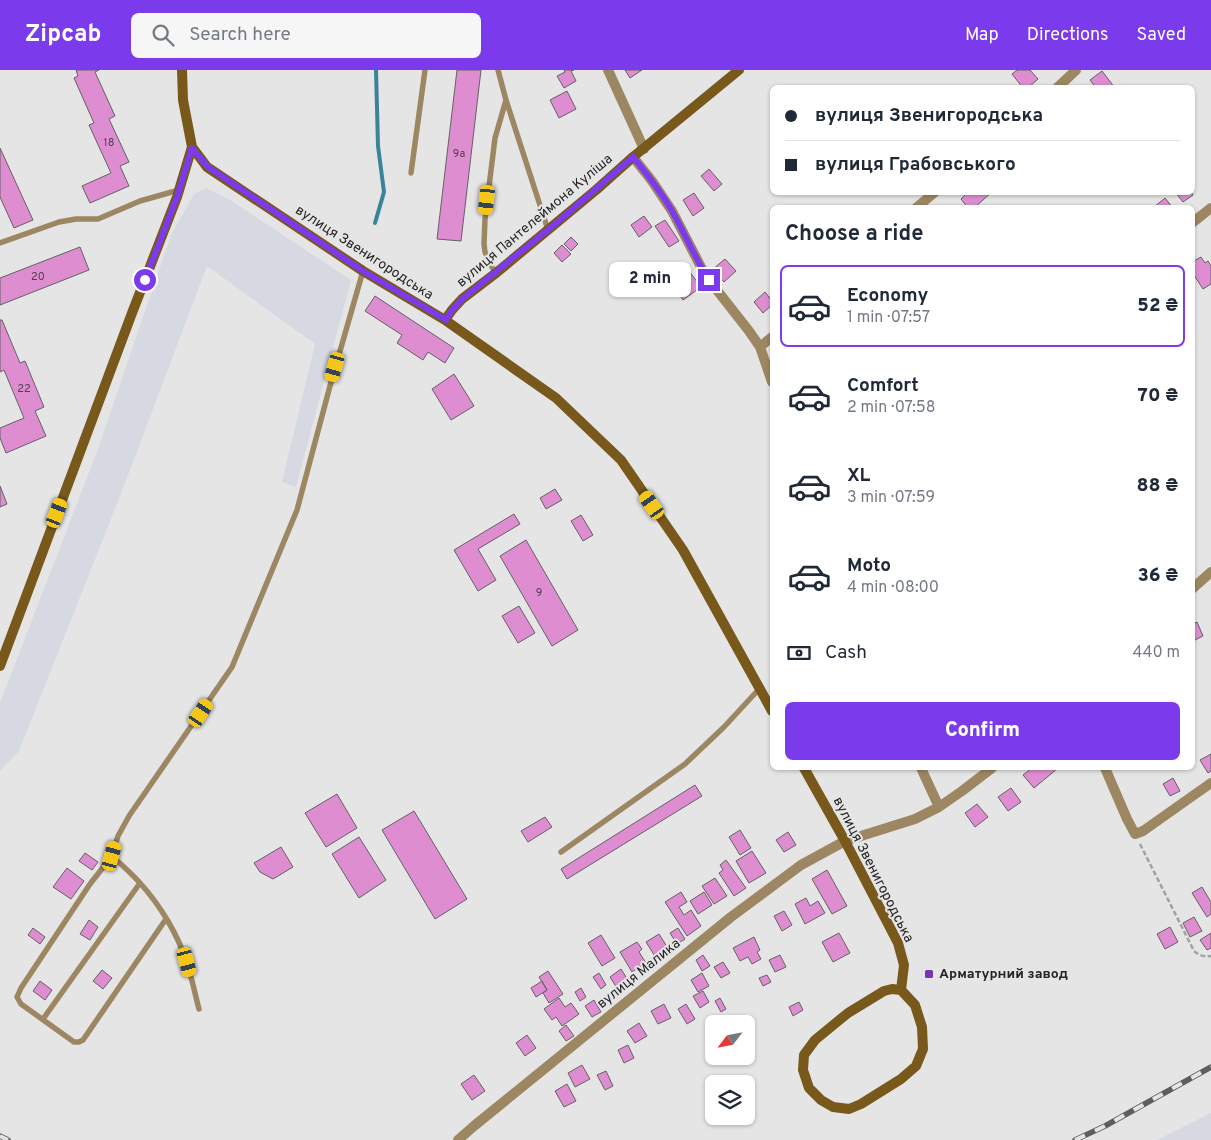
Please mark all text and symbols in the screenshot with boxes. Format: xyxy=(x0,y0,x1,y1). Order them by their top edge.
search box xyxy=(131,13,481,58)
text: Zipcab xyxy=(25,20,101,50)
icon: search xyxy=(149,21,177,49)
text: Search here xyxy=(189,23,291,47)
text: Map xyxy=(965,24,999,47)
text: Directions xyxy=(1027,24,1109,47)
text: Saved xyxy=(1137,24,1186,47)
text: вулиця Звенигородська xyxy=(815,104,1043,128)
house number: 18 xyxy=(104,136,114,150)
house number: 9а xyxy=(453,147,465,161)
street label: вулиця Пантелеймона Куліша xyxy=(454,151,616,291)
text: вулиця Грабовського xyxy=(815,153,1016,177)
car xyxy=(477,184,496,216)
street label: вулиця Звенигородська xyxy=(292,202,436,304)
text: Choose a ride xyxy=(785,221,923,248)
callout: 2 min xyxy=(609,262,692,298)
route start xyxy=(134,269,156,291)
text: 2 min xyxy=(629,269,671,289)
route end xyxy=(698,269,720,291)
house number: 20 xyxy=(31,270,45,284)
icon: car xyxy=(787,284,832,329)
text: Economy xyxy=(847,284,928,308)
text: 52 ₴ xyxy=(1137,294,1178,318)
text: 1 min · 07:57 xyxy=(847,308,930,328)
car xyxy=(323,351,346,383)
icon: car xyxy=(787,374,832,419)
text: Comfort xyxy=(847,374,919,398)
house number: 22 xyxy=(17,382,31,396)
text: 70 ₴ xyxy=(1137,384,1178,408)
text: 2 min · 07:58 xyxy=(847,398,936,418)
icon: car xyxy=(787,464,832,509)
text: XL xyxy=(847,464,870,488)
text: 88 ₴ xyxy=(1136,474,1178,498)
car xyxy=(637,488,666,522)
text: 3 min · 07:59 xyxy=(847,488,935,508)
car xyxy=(44,496,69,530)
icon: car xyxy=(787,554,832,599)
text: Moto xyxy=(847,554,891,578)
text: 36 ₴ xyxy=(1137,564,1178,588)
text: 4 min · 08:00 xyxy=(847,578,939,598)
house number: 9 xyxy=(536,586,542,600)
icon: cash xyxy=(785,639,813,667)
text: Cash xyxy=(825,641,867,665)
text: 440 m xyxy=(1133,643,1180,663)
car xyxy=(186,696,215,730)
button: Confirm xyxy=(785,702,1180,760)
street label: вулиця Звенигородська xyxy=(829,794,917,946)
car xyxy=(100,840,123,872)
street label: вулиця Малика xyxy=(594,935,684,1013)
car xyxy=(175,946,198,978)
place label: Арматурний завод xyxy=(939,966,1068,983)
marker: Арматурний завод xyxy=(923,968,935,980)
north arrow xyxy=(705,1015,755,1065)
map controls xyxy=(705,1015,755,1125)
button: layers xyxy=(705,1075,755,1125)

